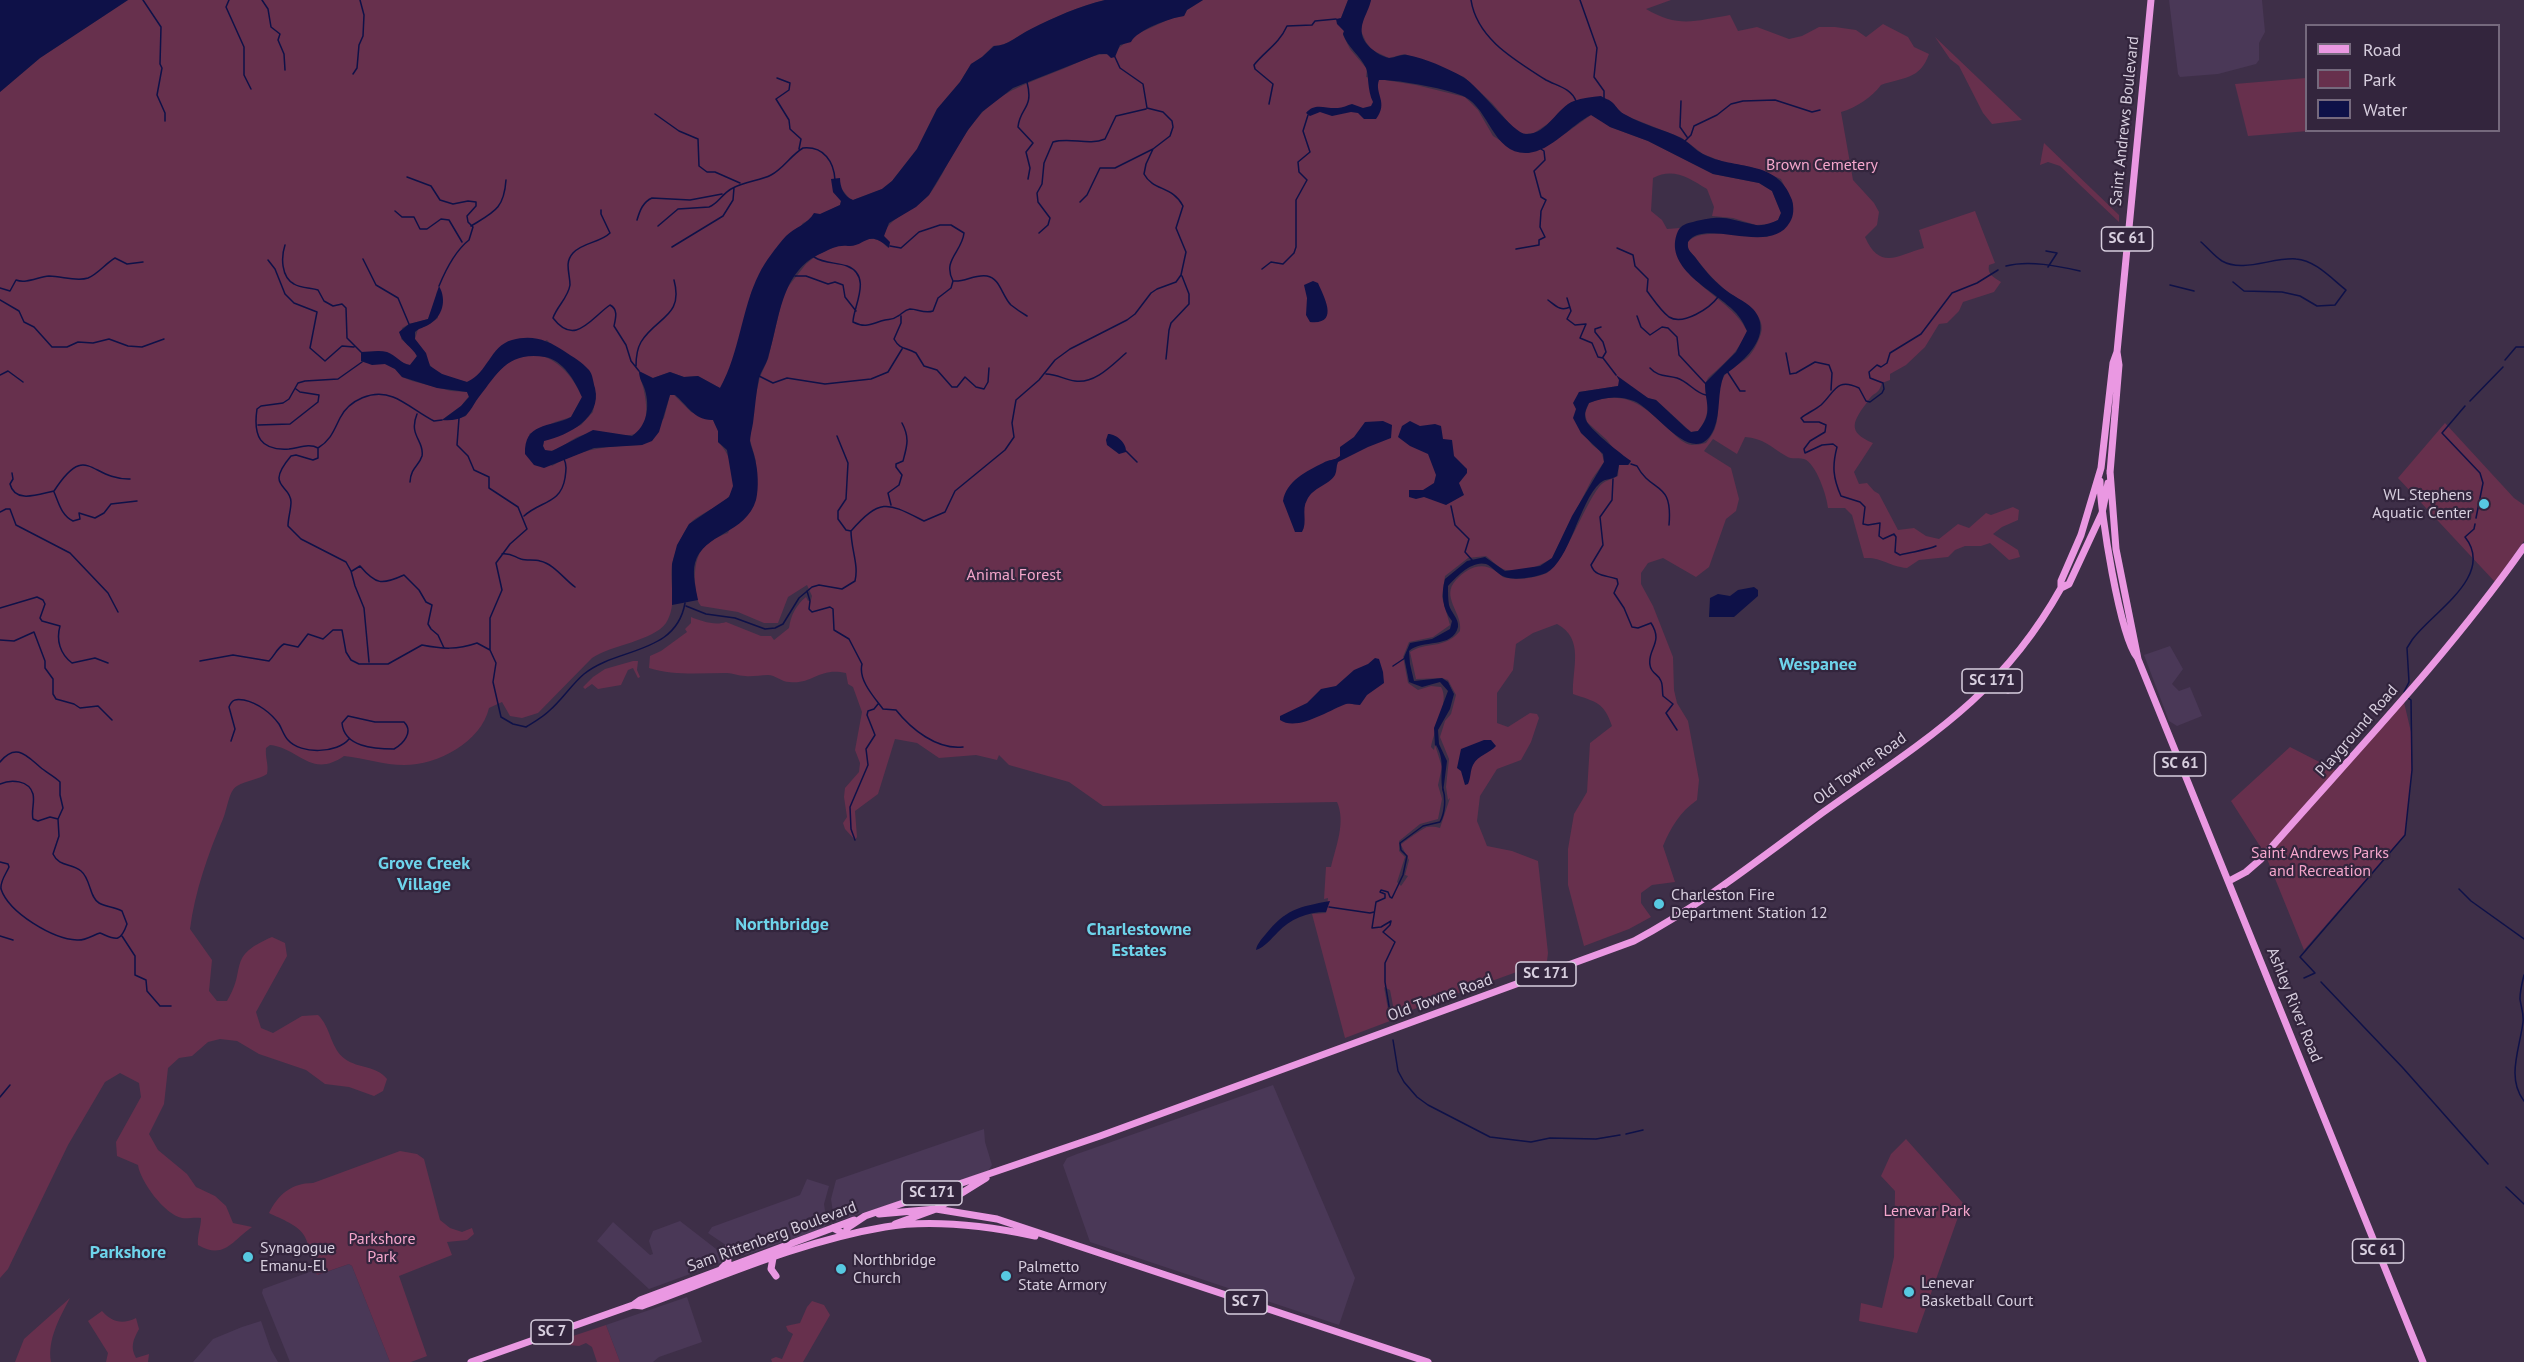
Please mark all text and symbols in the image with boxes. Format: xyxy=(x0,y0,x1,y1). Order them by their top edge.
legend xyxy=(2305,24,2500,132)
street label: Saint Andrews Boulevard xyxy=(2107,35,2143,207)
text: Road xyxy=(2363,38,2401,61)
text: Park xyxy=(2363,68,2396,91)
text: Water xyxy=(2363,98,2407,121)
park label: Brown Cemetery xyxy=(1766,155,1878,175)
road number: SC 61 xyxy=(2102,227,2152,251)
place label: WL Stephens Aquatic Center xyxy=(2372,485,2472,523)
marker: WL Stephens Aquatic Center xyxy=(2477,497,2491,511)
park label: Animal Forest xyxy=(967,565,1061,585)
district label: Wespanee xyxy=(1779,654,1857,676)
road number: SC 171 xyxy=(1962,669,2022,693)
street label: Playground Road xyxy=(2312,681,2402,781)
street label: Old Towne Road xyxy=(1810,729,1910,809)
road number: SC 61 xyxy=(2154,752,2206,776)
park label: Saint Andrews Parks and Recreation xyxy=(2251,843,2389,881)
district label: Grove Creek Village xyxy=(378,853,470,896)
place label: Charleston Fire Department Station 12 xyxy=(1671,885,1828,923)
marker: Charleston Fire Department Station 12 xyxy=(1652,897,1666,911)
district label: Northbridge xyxy=(735,914,829,936)
district label: Charlestowne Estates xyxy=(1087,919,1191,962)
street label: Ashley River Road xyxy=(2262,945,2326,1065)
road number: SC 171 xyxy=(1516,962,1576,986)
street label: Old Towne Road xyxy=(1385,970,1495,1026)
road number: SC 171 xyxy=(902,1181,962,1205)
street label: Sam Rittenberg Boulevard xyxy=(685,1197,859,1277)
park label: Lenevar Park xyxy=(1884,1201,1970,1221)
park label: Parkshore Park xyxy=(348,1229,416,1267)
place label: Synagogue Emanu-El xyxy=(260,1238,335,1276)
road number: SC 61 xyxy=(2352,1239,2404,1263)
district label: Parkshore xyxy=(90,1242,166,1264)
marker: Synagogue Emanu-El xyxy=(241,1250,255,1264)
place label: Northbridge Church xyxy=(853,1250,936,1288)
place label: Palmetto State Armory xyxy=(1018,1257,1107,1295)
marker: Northbridge Church xyxy=(834,1262,848,1276)
marker: Palmetto State Armory xyxy=(999,1269,1013,1283)
place label: Lenevar Basketball Court xyxy=(1921,1273,2033,1311)
marker: Lenevar Basketball Court xyxy=(1902,1285,1916,1299)
road number: SC 7 xyxy=(1225,1290,1267,1314)
road number: SC 7 xyxy=(531,1320,573,1344)

